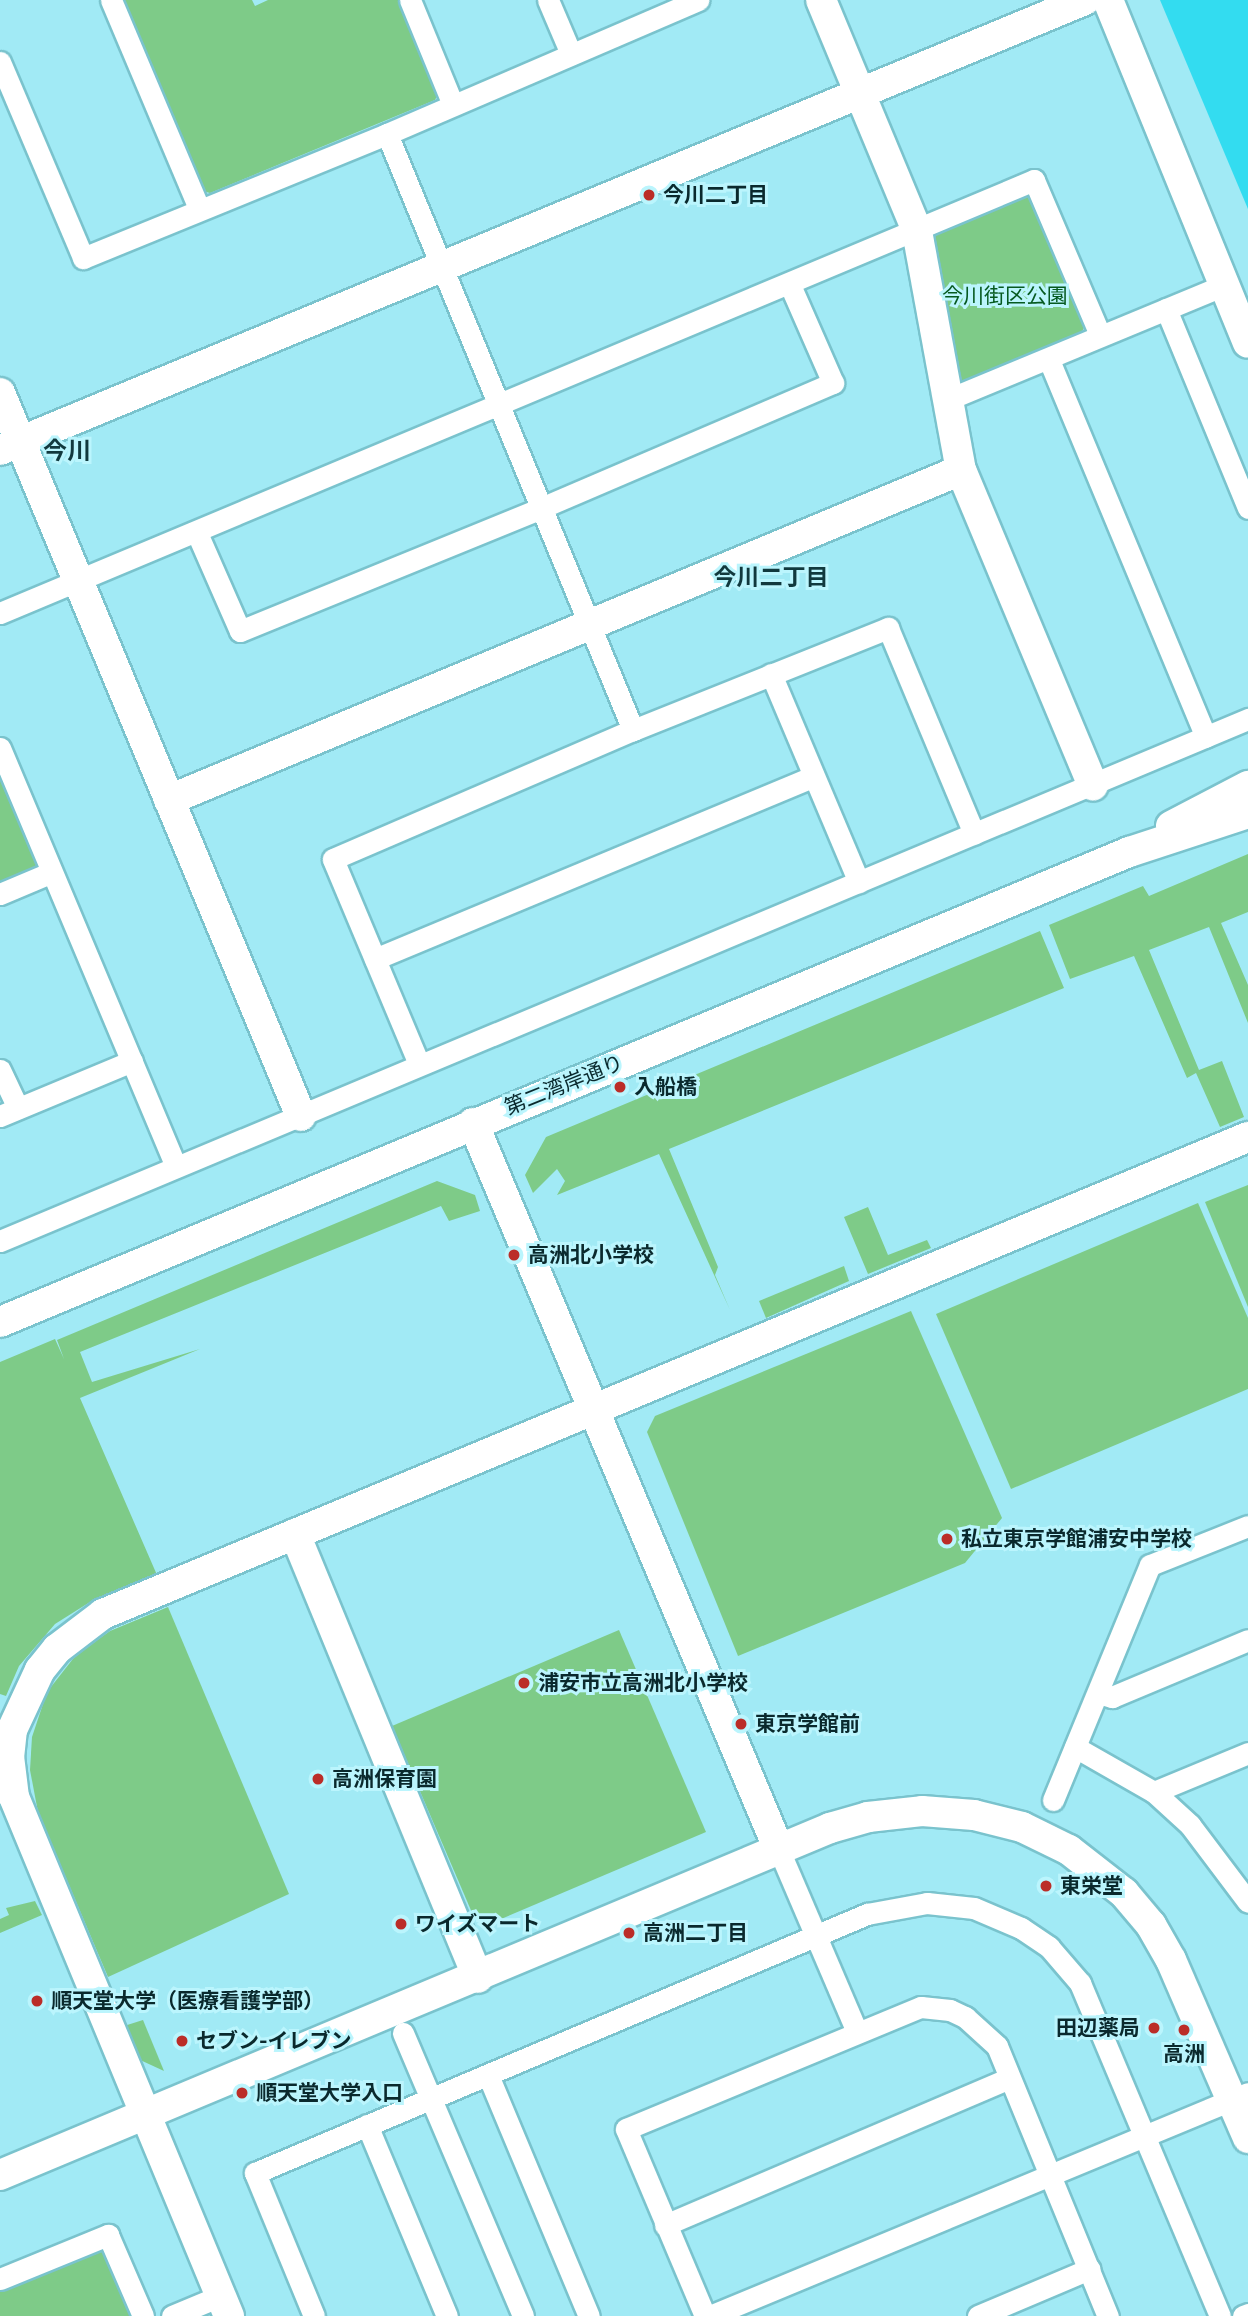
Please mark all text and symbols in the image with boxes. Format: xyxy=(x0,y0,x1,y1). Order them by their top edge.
place label: 今川二丁目 xyxy=(663,182,768,208)
marker: 今川二丁目 xyxy=(641,187,657,203)
park label: 今川街区公園 xyxy=(942,283,1068,309)
district label: 今川 xyxy=(43,437,91,465)
district label: 今川二丁目 xyxy=(714,563,828,591)
street label: 第二湾岸通り xyxy=(501,1050,627,1120)
place label: 入船橋 xyxy=(634,1074,697,1100)
marker: 入船橋 xyxy=(612,1079,628,1095)
place label: 高洲北小学校 xyxy=(528,1242,654,1268)
marker: 高洲北小学校 xyxy=(506,1247,522,1263)
place label: 私立東京学館浦安中学校 xyxy=(961,1526,1192,1552)
marker: 私立東京学館浦安中学校 xyxy=(939,1531,955,1547)
place label: 浦安市立高洲北小学校 xyxy=(538,1670,748,1696)
marker: 浦安市立高洲北小学校 xyxy=(516,1675,532,1691)
place label: 東京学館前 xyxy=(755,1711,860,1737)
marker: 東京学館前 xyxy=(733,1716,749,1732)
place label: 高洲保育園 xyxy=(332,1766,437,1792)
marker: 高洲保育園 xyxy=(310,1771,326,1787)
place label: 東栄堂 xyxy=(1060,1873,1123,1899)
marker: 東栄堂 xyxy=(1038,1878,1054,1894)
place label: ワイズマート xyxy=(415,1911,541,1937)
marker: ワイズマート xyxy=(393,1916,409,1932)
place label: 高洲二丁目 xyxy=(643,1920,748,1946)
marker: 高洲二丁目 xyxy=(621,1925,637,1941)
place label: 順天堂大学（医療看護学部） xyxy=(51,1988,324,2014)
marker: 順天堂大学（医療看護学部） xyxy=(29,1993,45,2009)
place label: 田辺薬局 xyxy=(1056,2015,1140,2041)
marker: 田辺薬局 xyxy=(1146,2020,1162,2036)
marker: 高洲 xyxy=(1176,2022,1192,2038)
place label: セブン-イレブン xyxy=(196,2028,352,2054)
marker: セブン-イレブン xyxy=(174,2033,190,2049)
place label: 高洲 xyxy=(1163,2041,1205,2067)
place label: 順天堂大学入口 xyxy=(256,2080,403,2106)
marker: 順天堂大学入口 xyxy=(234,2085,250,2101)

